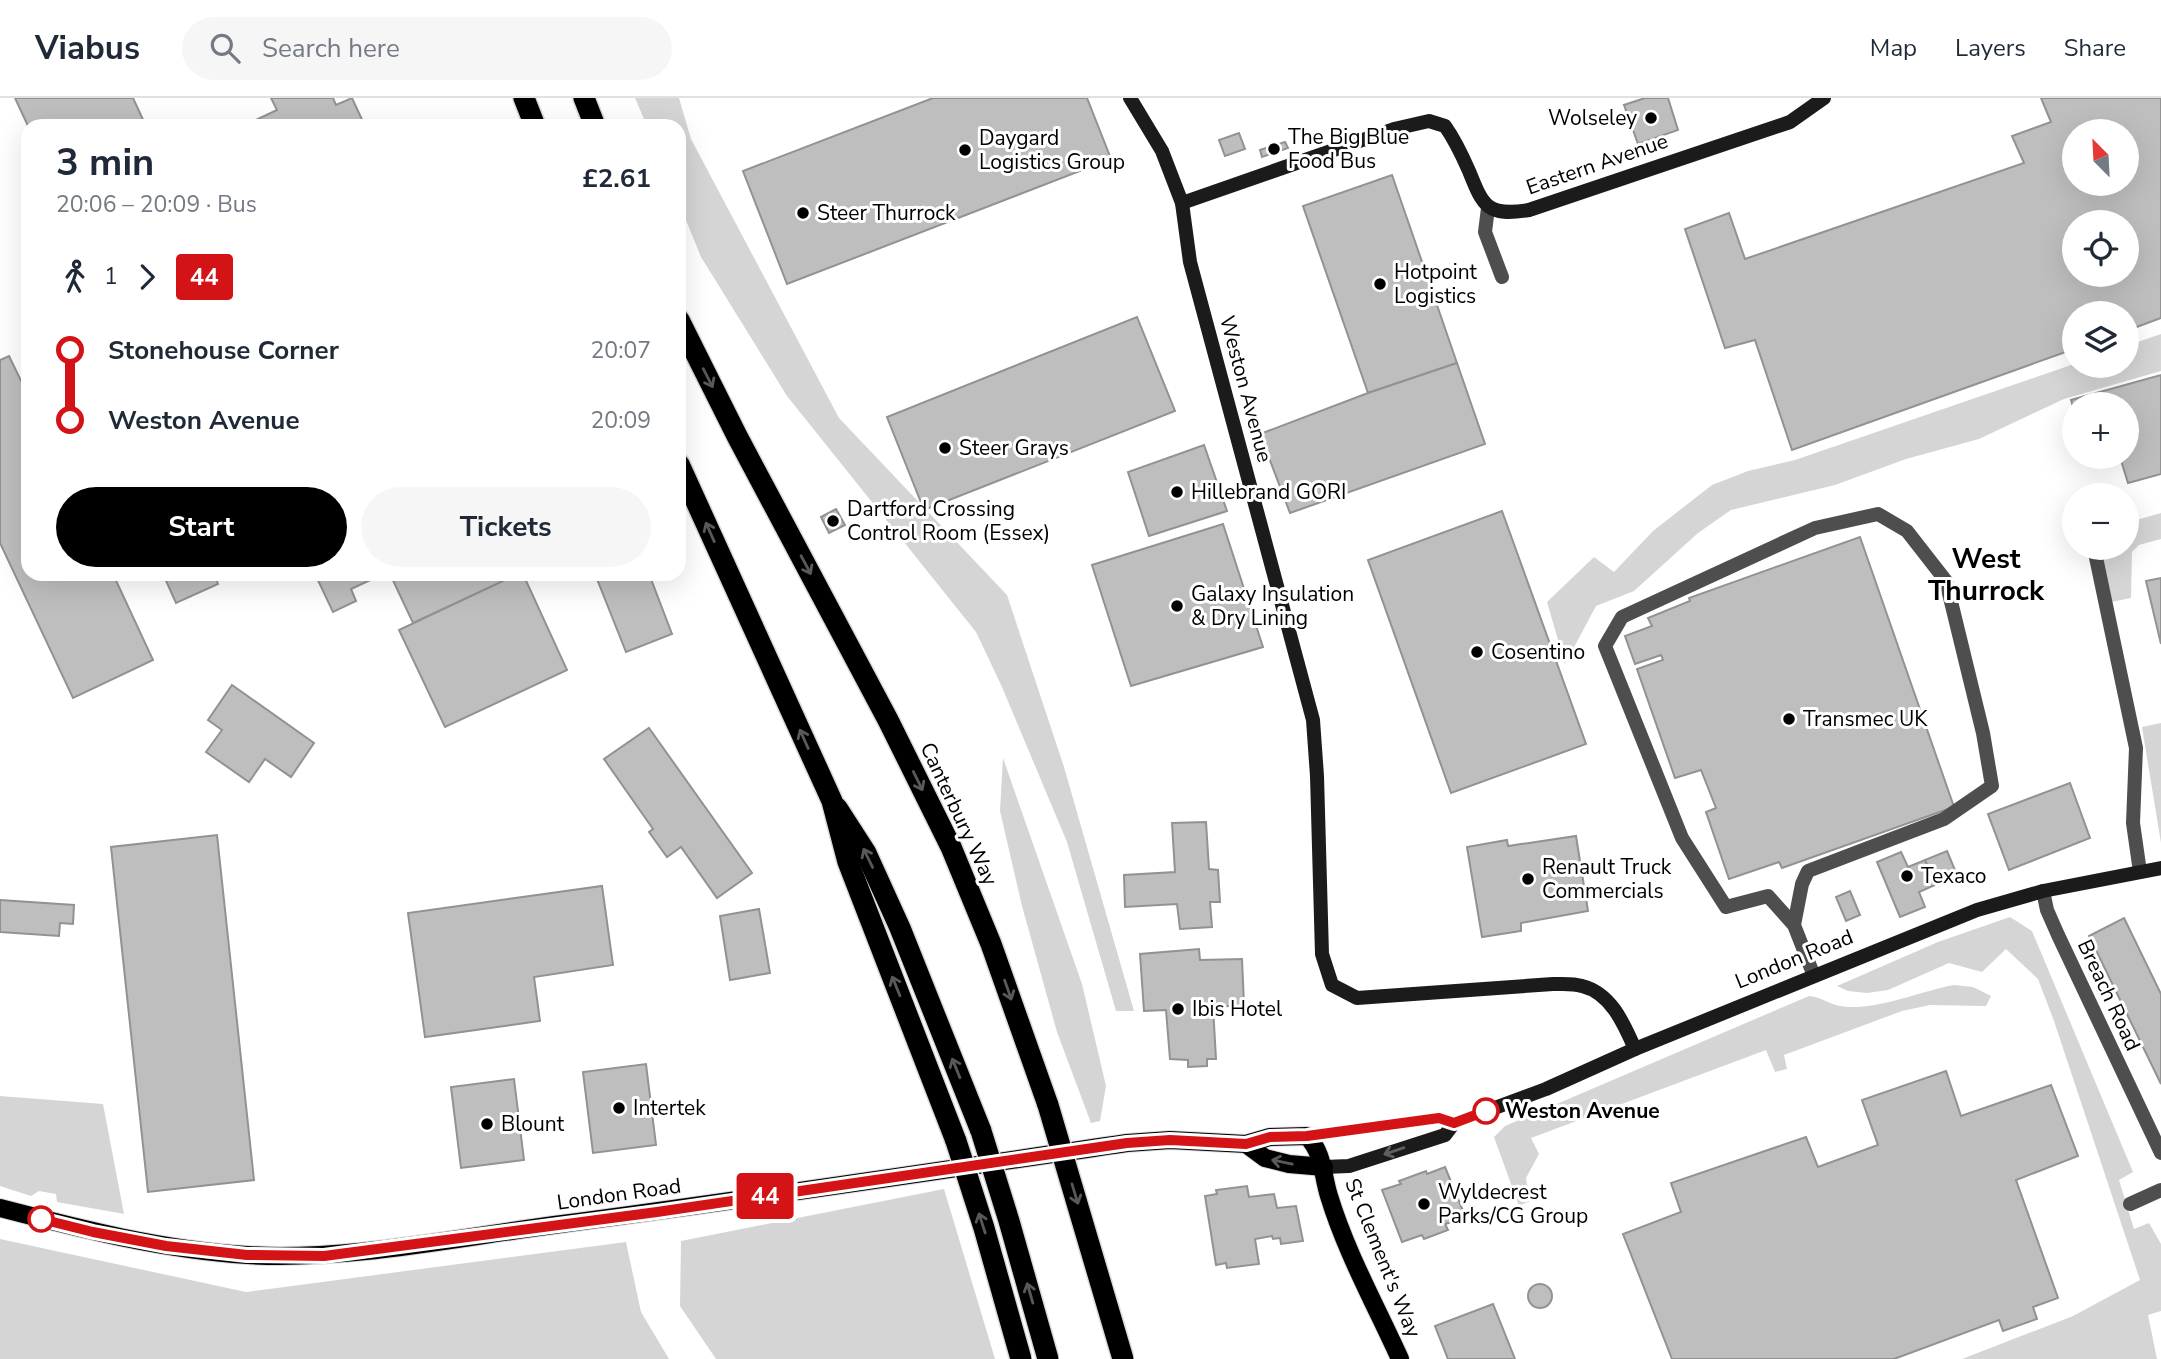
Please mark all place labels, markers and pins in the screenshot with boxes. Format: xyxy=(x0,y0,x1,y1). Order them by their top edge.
place label: Wolseley xyxy=(1548,104,1637,132)
marker: Wolseley xyxy=(1643,110,1659,126)
place label: The Big Blue Food Bus xyxy=(1288,123,1409,175)
place label: Daygard Logistics Group xyxy=(979,124,1125,176)
marker: The Big Blue Food Bus xyxy=(1266,141,1282,157)
marker: Daygard Logistics Group xyxy=(957,142,973,158)
place label: Steer Thurrock xyxy=(817,199,956,227)
marker: Steer Thurrock xyxy=(795,205,811,221)
place label: Hotpoint Logistics xyxy=(1394,258,1478,310)
marker: Hotpoint Logistics xyxy=(1372,276,1388,292)
place label: Steer Grays xyxy=(959,434,1069,462)
marker: Steer Grays xyxy=(937,440,953,456)
place label: Hillebrand GORI xyxy=(1191,478,1346,506)
marker: Hillebrand GORI xyxy=(1169,484,1185,500)
place label: Dartford Crossing Control Room (Essex) xyxy=(847,495,1050,547)
marker: Dartford Crossing Control Room (Essex) xyxy=(825,513,841,529)
place label: Galaxy Insulation & Dry Lining xyxy=(1191,580,1354,632)
marker: Galaxy Insulation & Dry Lining xyxy=(1169,598,1185,614)
place label: Cosentino xyxy=(1491,638,1585,666)
marker: Cosentino xyxy=(1469,644,1485,660)
place label: Transmec UK xyxy=(1803,705,1928,733)
marker: Transmec UK xyxy=(1781,711,1797,727)
place label: Renault Truck Commercials xyxy=(1542,853,1672,905)
place label: Texaco xyxy=(1921,862,1986,890)
marker: Texaco xyxy=(1899,868,1915,884)
marker: Renault Truck Commercials xyxy=(1520,871,1536,887)
place label: Ibis Hotel xyxy=(1192,995,1283,1023)
marker: Ibis Hotel xyxy=(1170,1001,1186,1017)
place label: Intertek xyxy=(633,1094,706,1122)
place label: Weston Avenue xyxy=(1505,1097,1660,1125)
marker: Weston Avenue xyxy=(1473,1098,1499,1124)
marker: Intertek xyxy=(611,1100,627,1116)
place label: Blount xyxy=(501,1110,565,1138)
marker: Blount xyxy=(479,1116,495,1132)
place label: Wyldecrest Parks/CG Group xyxy=(1438,1178,1588,1230)
marker: Wyldecrest Parks/CG Group xyxy=(1416,1196,1432,1212)
unlabelled marker xyxy=(28,1206,54,1232)

